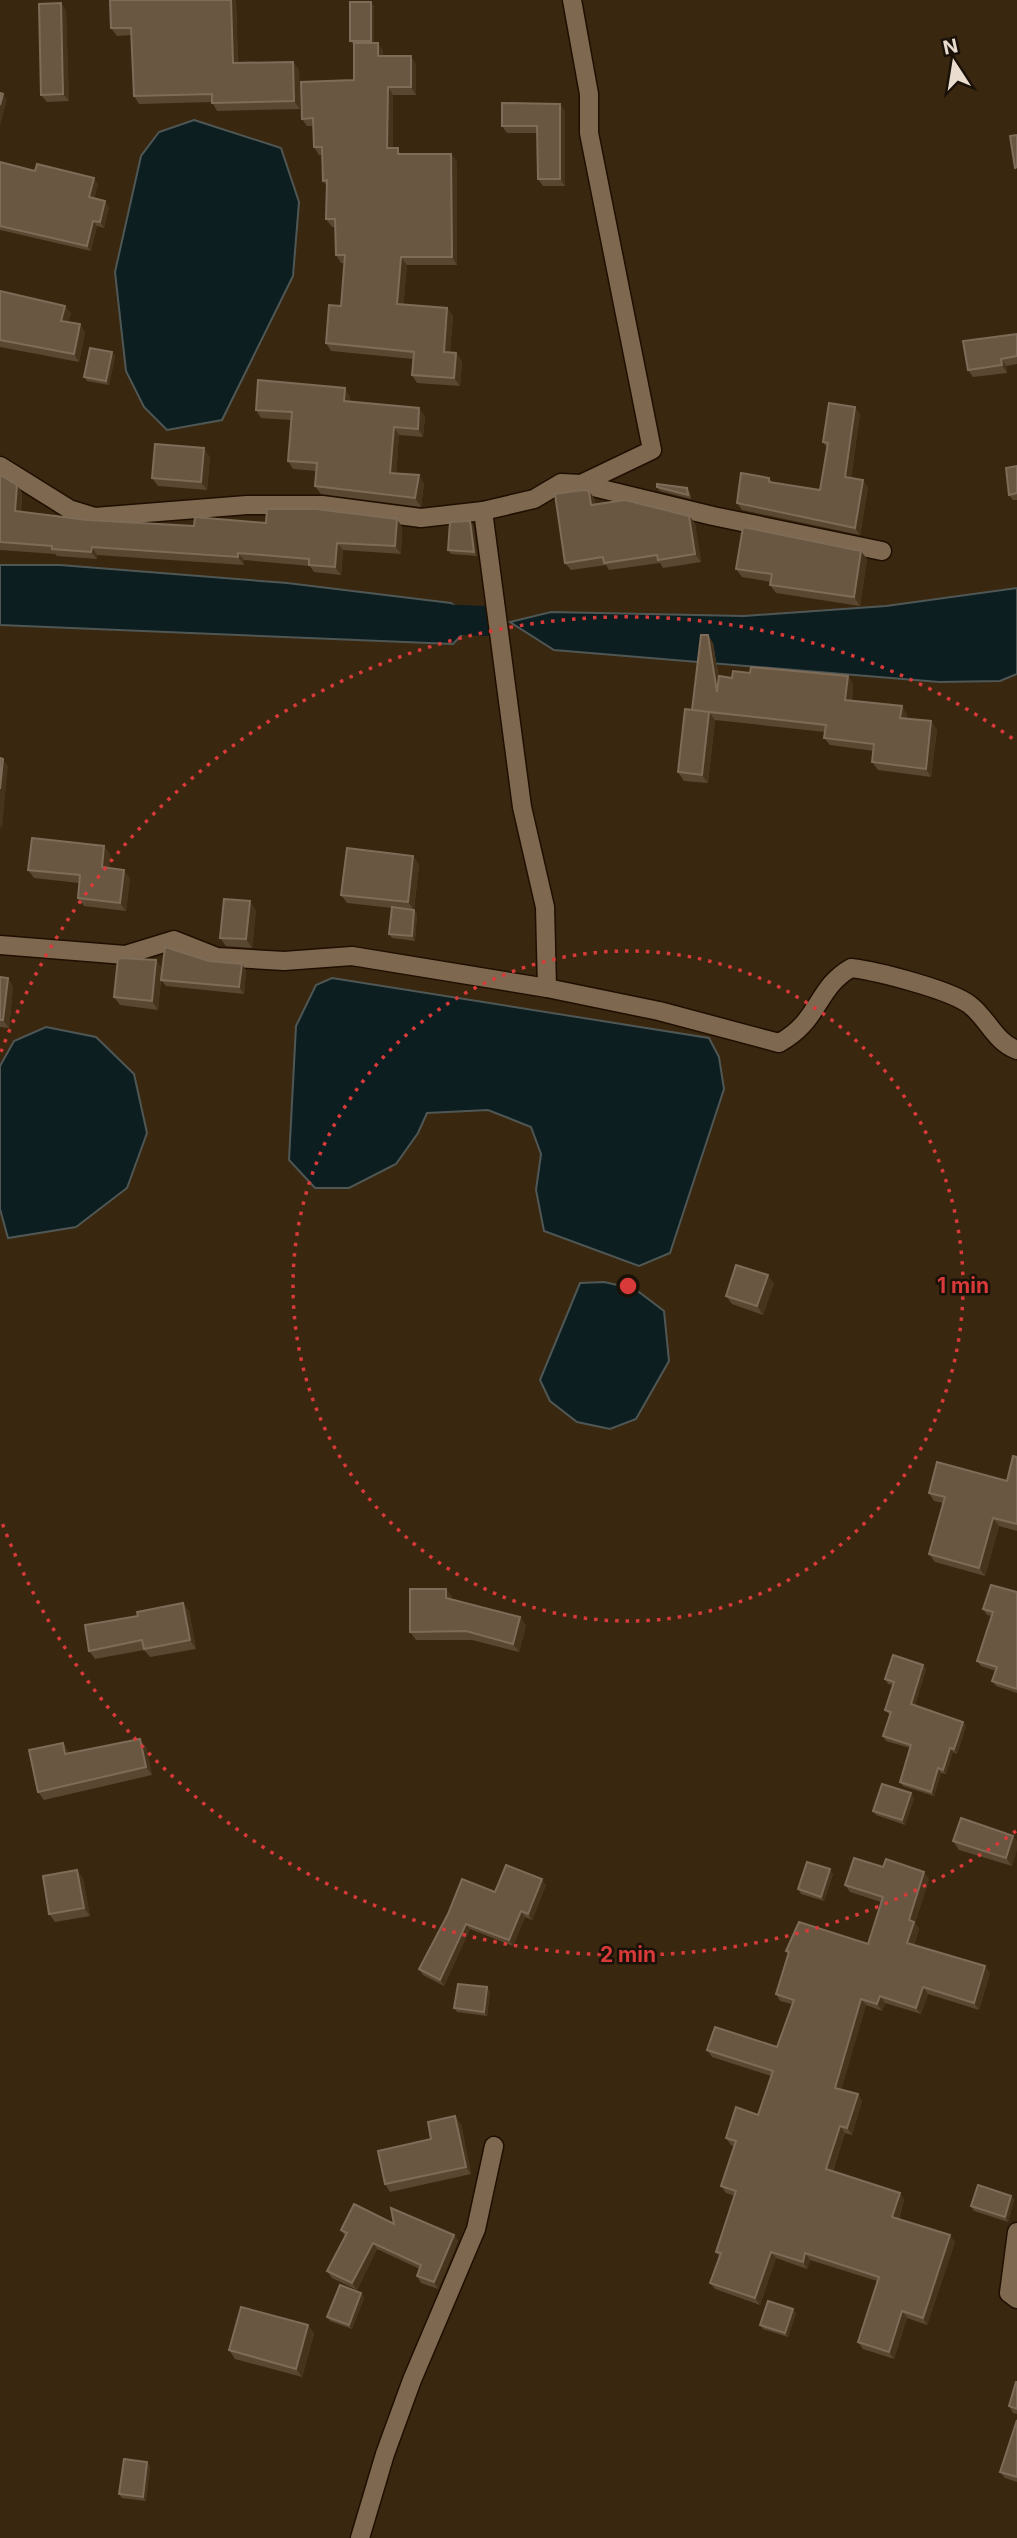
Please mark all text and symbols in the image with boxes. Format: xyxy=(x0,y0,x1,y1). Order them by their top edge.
north arrow xyxy=(919,28,989,98)
text: N xyxy=(941,34,960,60)
text: 1 min xyxy=(937,1273,989,1298)
centre of rings xyxy=(616,1274,640,1298)
text: 2 min xyxy=(600,1942,656,1967)

